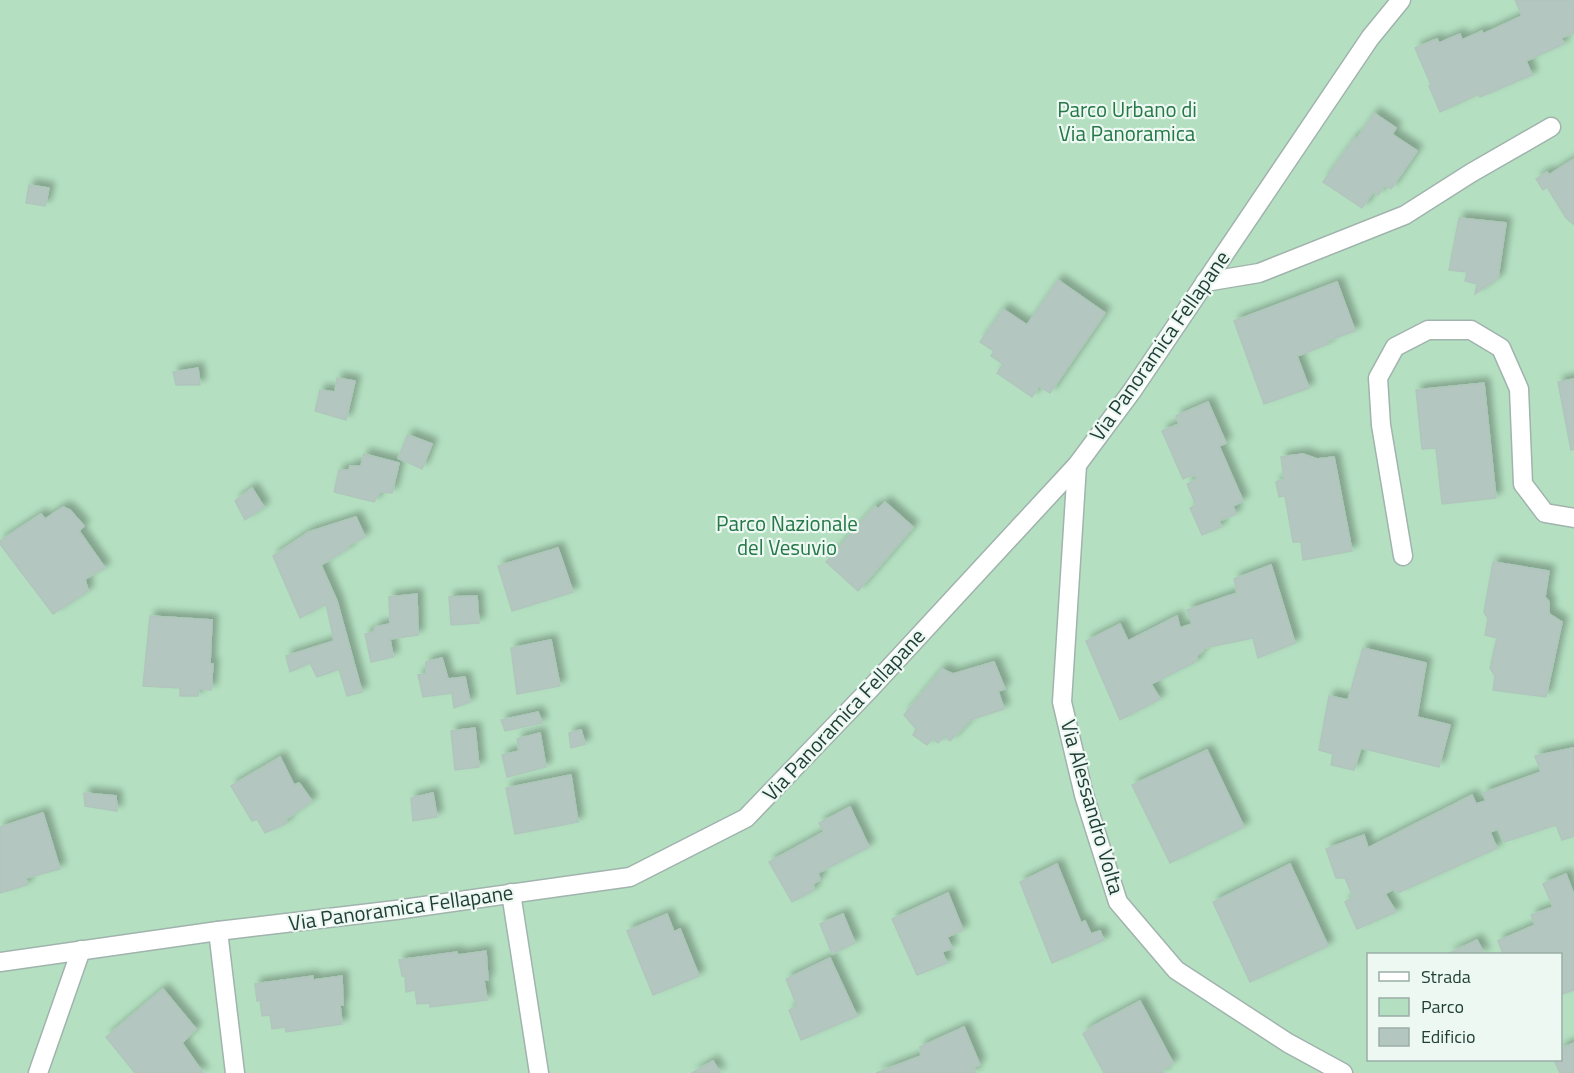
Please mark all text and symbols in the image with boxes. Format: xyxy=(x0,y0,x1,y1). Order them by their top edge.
park label: Parco Urbano di Via Panoramica xyxy=(1057,93,1197,149)
street label: Via Panoramica Fellapane xyxy=(1081,244,1237,447)
park label: Parco Nazionale del Vesuvio xyxy=(716,507,858,563)
street label: Via Panoramica Fellapane xyxy=(754,621,932,808)
street label: Via Alessandro Volta xyxy=(1053,716,1133,898)
street label: Via Panoramica Fellapane xyxy=(287,875,515,939)
legend xyxy=(1367,953,1562,1061)
text: Strada xyxy=(1421,963,1471,990)
text: Parco xyxy=(1421,993,1464,1020)
text: Edificio xyxy=(1421,1023,1475,1050)

